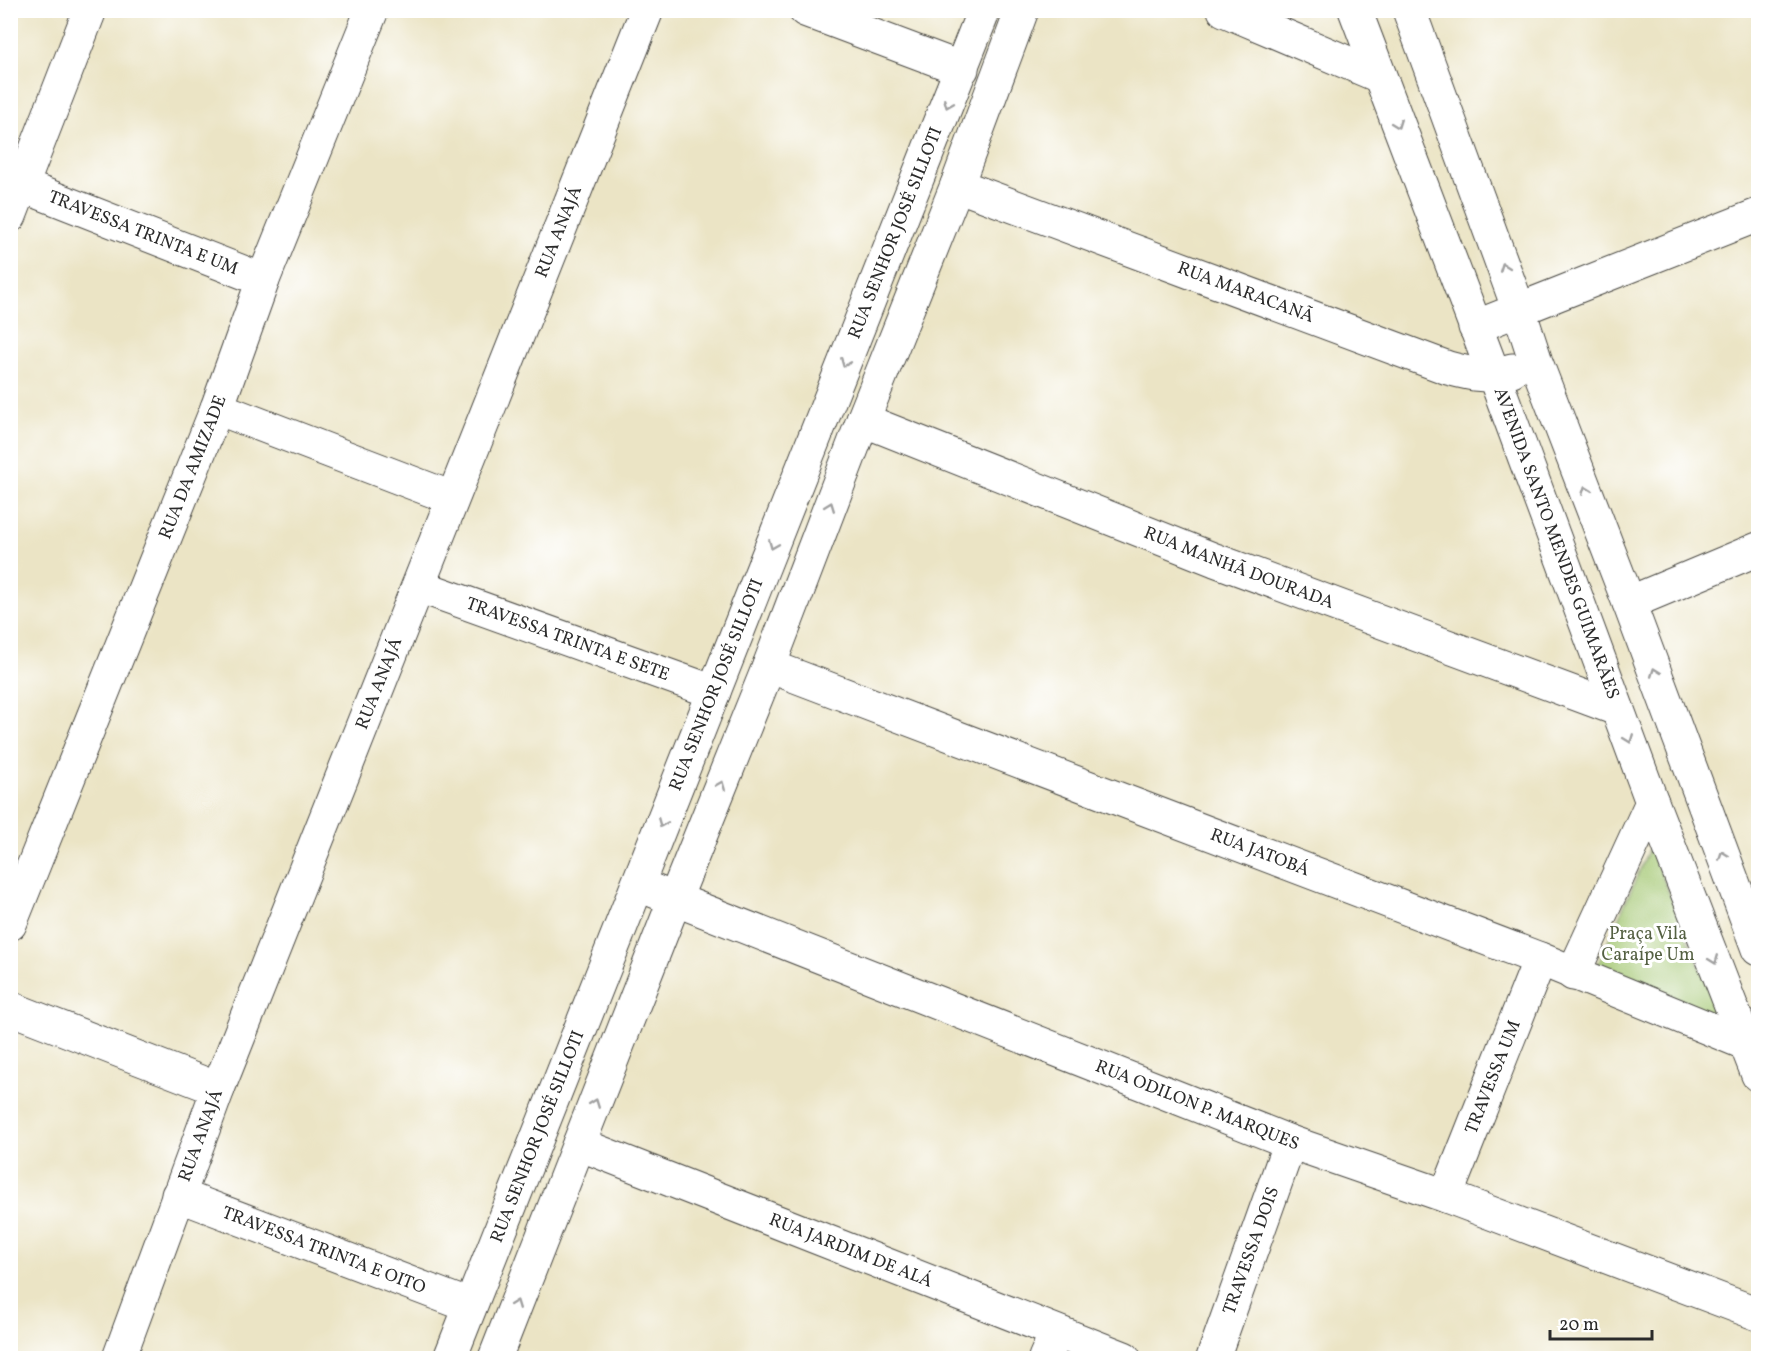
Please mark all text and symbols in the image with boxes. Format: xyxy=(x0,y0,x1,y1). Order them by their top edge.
one-way arrow xyxy=(943,98,955,109)
one-way arrow xyxy=(1390,119,1403,129)
street label: RUA SENHOR JOSÉ SILLOTI xyxy=(842,123,949,343)
street label: RUA ANAJÁ xyxy=(529,182,588,282)
street label: TRAVESSA TRINTA E UM xyxy=(44,185,242,282)
street label: RUA MARACANÃ xyxy=(1174,256,1318,330)
one-way arrow xyxy=(1498,263,1511,273)
one-way arrow xyxy=(840,357,852,368)
street label: AVENIDA SANTO MENDES GUIMARÃES xyxy=(1487,384,1625,703)
street label: RUA DA AMIZADE xyxy=(153,392,233,543)
one-way arrow xyxy=(1580,485,1593,496)
one-way arrow xyxy=(823,501,835,512)
street label: RUA MANHÃ DOURADA xyxy=(1140,520,1338,616)
one-way arrow xyxy=(768,538,780,549)
street label: RUA SENHOR JOSÉ SILLOTI xyxy=(663,575,770,795)
street label: TRAVESSA TRINTA E SETE xyxy=(462,591,673,688)
street label: RUA ANAJÁ xyxy=(350,634,409,733)
one-way arrow xyxy=(1650,667,1662,678)
one-way arrow xyxy=(1621,734,1634,744)
one-way arrow xyxy=(714,780,726,791)
one-way arrow xyxy=(657,817,669,828)
street label: RUA JATOBÁ xyxy=(1207,822,1313,883)
one-way arrow xyxy=(1717,850,1730,861)
park label: Praça Vila Caraípe Um xyxy=(1601,922,1695,968)
one-way arrow xyxy=(1707,954,1719,965)
street label: TRAVESSA UM xyxy=(1459,1016,1527,1138)
street label: RUA SENHOR JOSÉ SILLOTI xyxy=(484,1027,591,1247)
street label: RUA ODILON P. MARQUES xyxy=(1092,1054,1303,1157)
street label: RUA ANAJÁ xyxy=(172,1085,229,1185)
one-way arrow xyxy=(588,1098,600,1109)
street label: TRAVESSA DOIS xyxy=(1217,1183,1286,1318)
street label: TRAVESSA TRINTA E OITO xyxy=(218,1200,429,1300)
street label: RUA JARDIM DE ALÁ xyxy=(765,1207,937,1294)
one-way arrow xyxy=(509,1299,521,1310)
scale bar xyxy=(1550,1303,1652,1341)
text: 20 m xyxy=(1559,1313,1599,1338)

